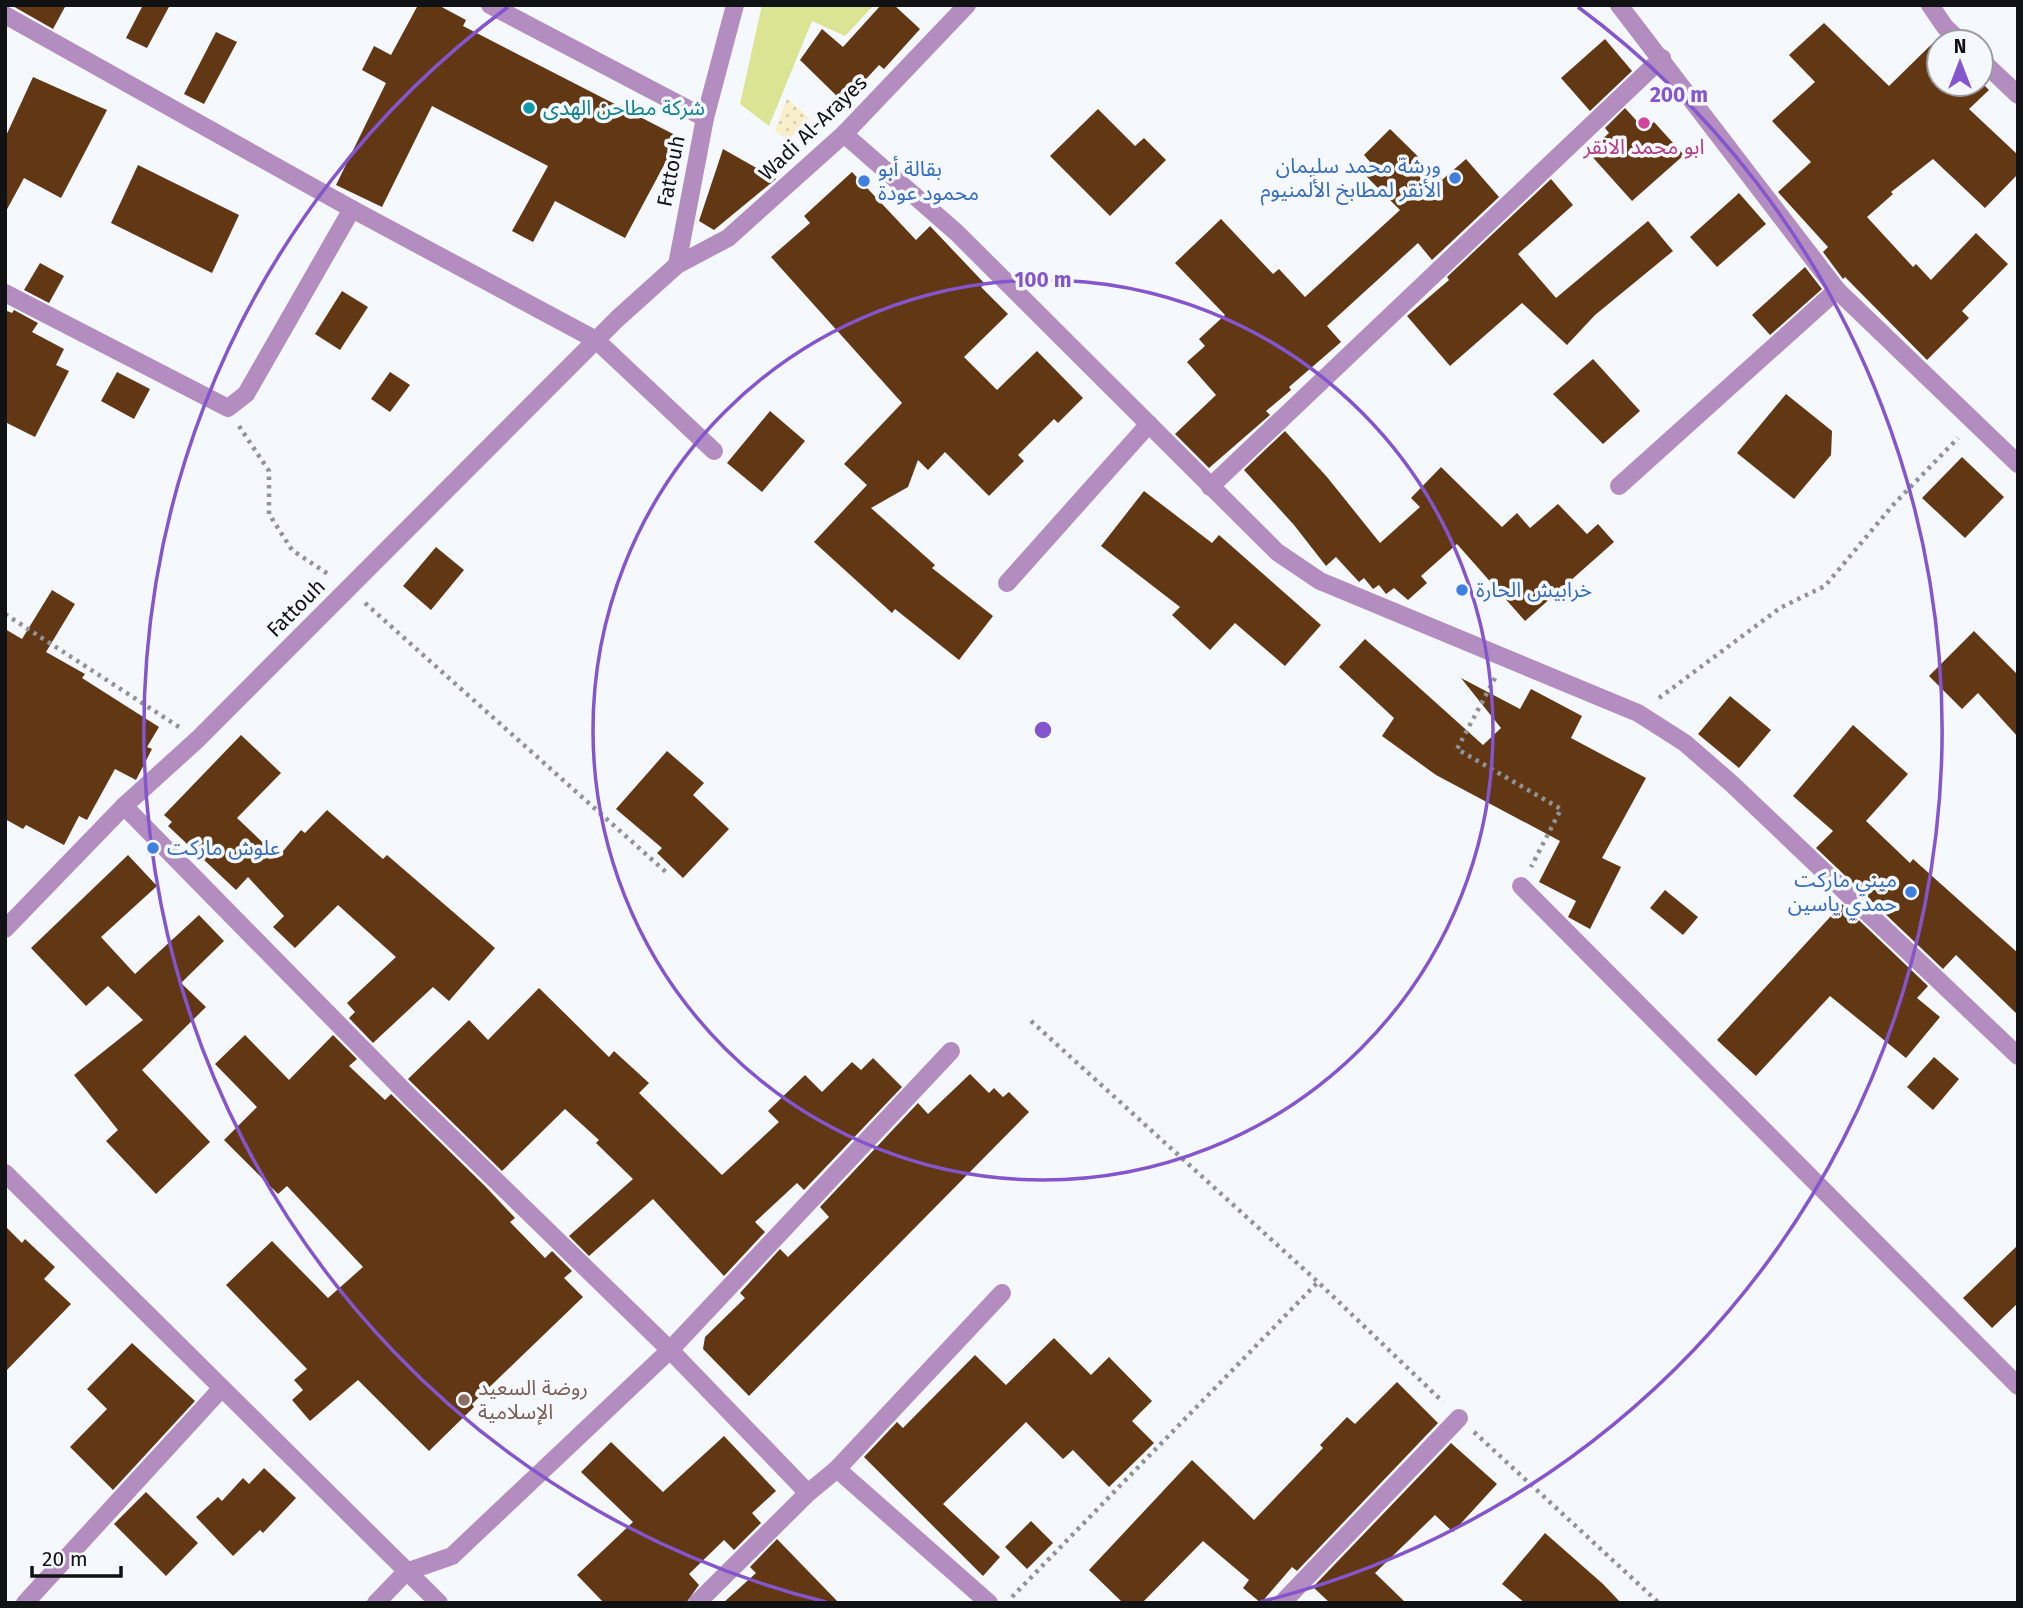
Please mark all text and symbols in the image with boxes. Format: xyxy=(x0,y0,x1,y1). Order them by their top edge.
north arrow xyxy=(1925,28,1995,98)
text: N xyxy=(1954,35,1966,58)
street label: Wadi Al-Arayes xyxy=(753,70,873,186)
text: 200 m xyxy=(1650,82,1708,108)
place label: شركة مطاحن الهدى xyxy=(543,95,705,121)
marker: شركة مطاحن الهدى xyxy=(521,100,537,116)
marker: ابو محمد الانقر xyxy=(1636,115,1652,131)
street label: Fattouh xyxy=(651,133,691,209)
place label: ابو محمد الانقر xyxy=(1583,134,1704,160)
place label: ورشة محمد سليمان الأنقر لمطابخ الألمنيوم xyxy=(1260,153,1441,206)
place label: بقالة أبو محمود عودة xyxy=(878,156,979,206)
marker: ورشة محمد سليمان الأنقر لمطابخ الألمنيوم xyxy=(1447,170,1463,186)
marker: بقالة أبو محمود عودة xyxy=(856,173,872,189)
text: 100 m xyxy=(1014,267,1072,293)
street label: Fattouh xyxy=(261,573,331,643)
place label: خرابيش الحارة xyxy=(1476,577,1592,603)
marker: خرابيش الحارة xyxy=(1454,582,1470,598)
centre of rings xyxy=(1031,718,1055,742)
place label: علوش ماركت xyxy=(167,835,280,861)
marker: علوش ماركت xyxy=(145,840,161,856)
place label: ميني ماركت حمدي ياسين xyxy=(1788,867,1897,920)
marker: ميني ماركت حمدي ياسين xyxy=(1903,884,1919,900)
place label: روضة السعيد الإسلامية xyxy=(478,1375,588,1425)
marker: روضة السعيد الإسلامية xyxy=(456,1392,472,1408)
scale bar xyxy=(32,1534,121,1578)
text: 20 m xyxy=(42,1546,88,1572)

